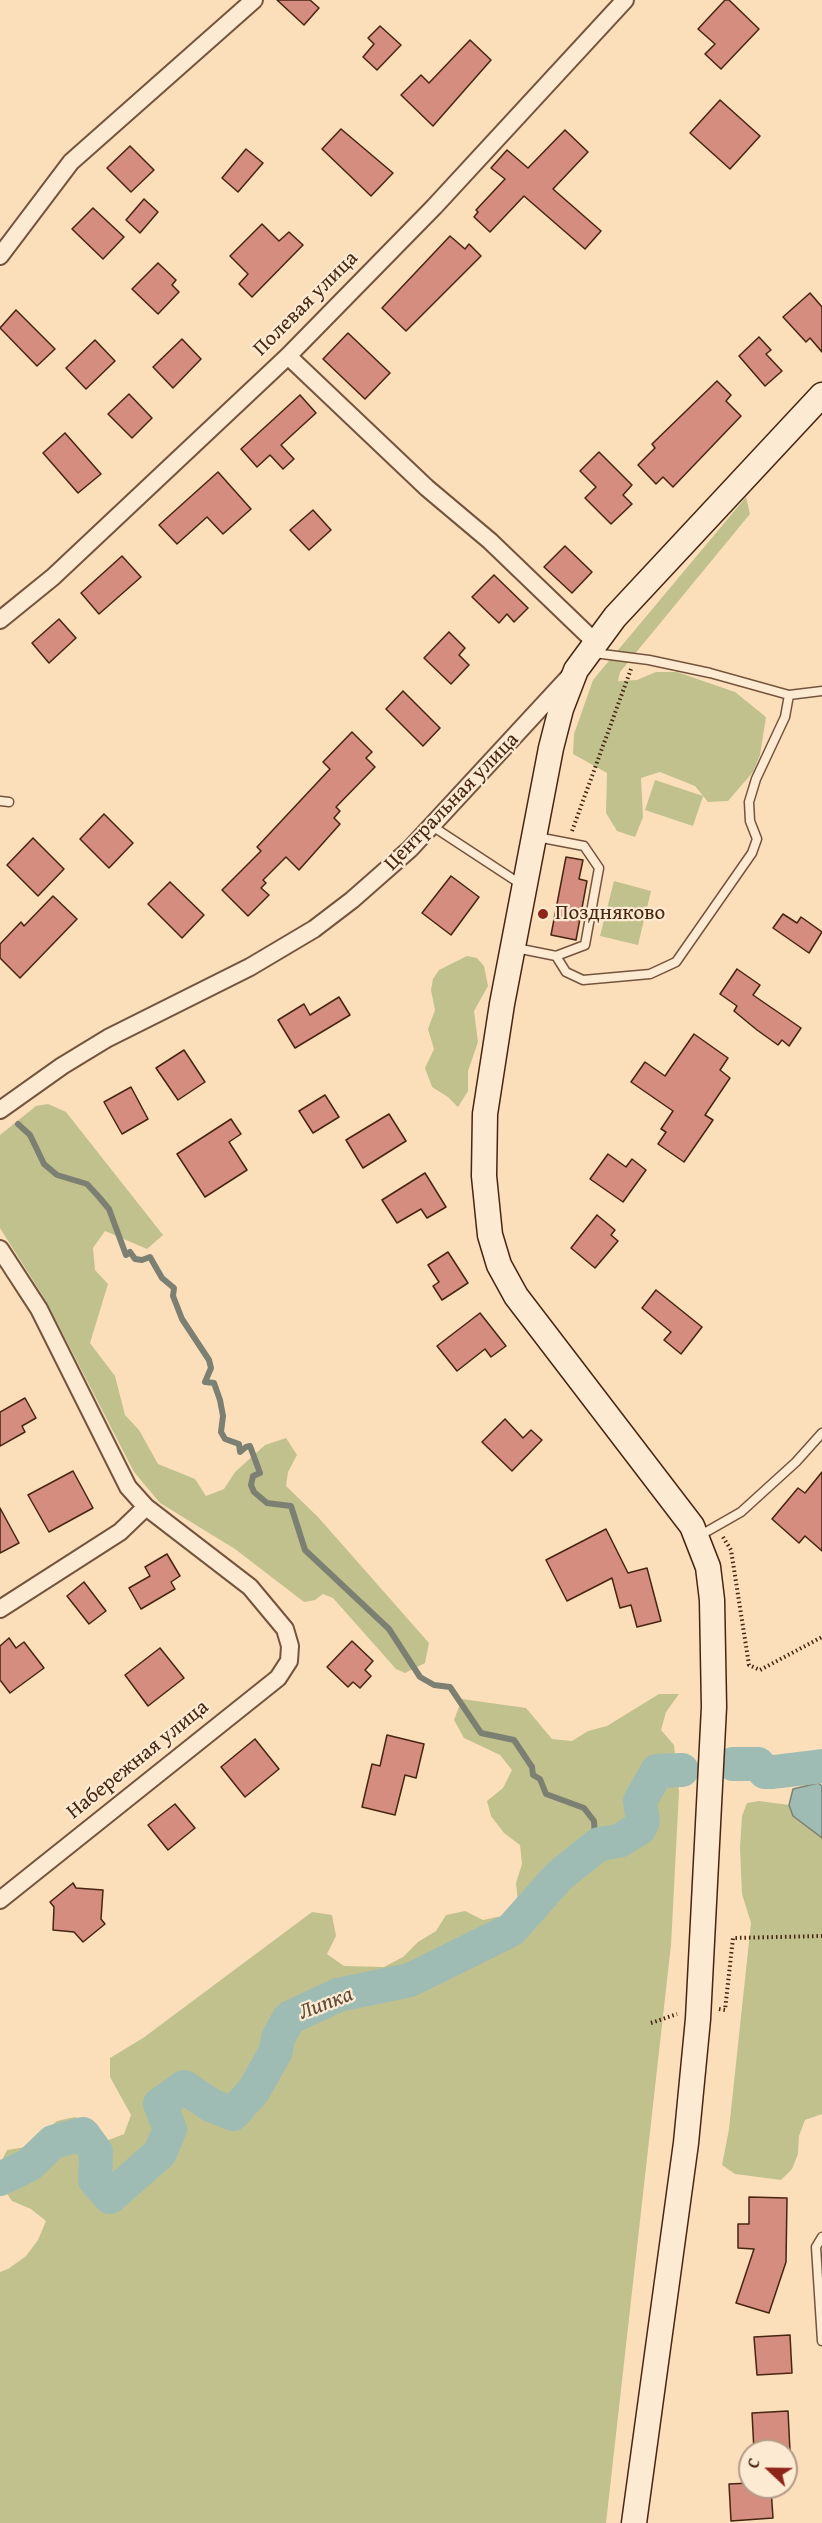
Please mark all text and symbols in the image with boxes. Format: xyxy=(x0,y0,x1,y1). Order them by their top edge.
street label: Полевая улица xyxy=(248,246,364,362)
street label: Центральная улица xyxy=(380,728,524,876)
place label: Поздняково xyxy=(555,901,665,927)
marker: Поздняково xyxy=(536,907,550,921)
street label: Набережная улица xyxy=(62,1695,214,1825)
water label: Липка xyxy=(295,1982,357,2026)
north arrow xyxy=(738,2439,798,2499)
text: С xyxy=(740,2454,766,2472)

